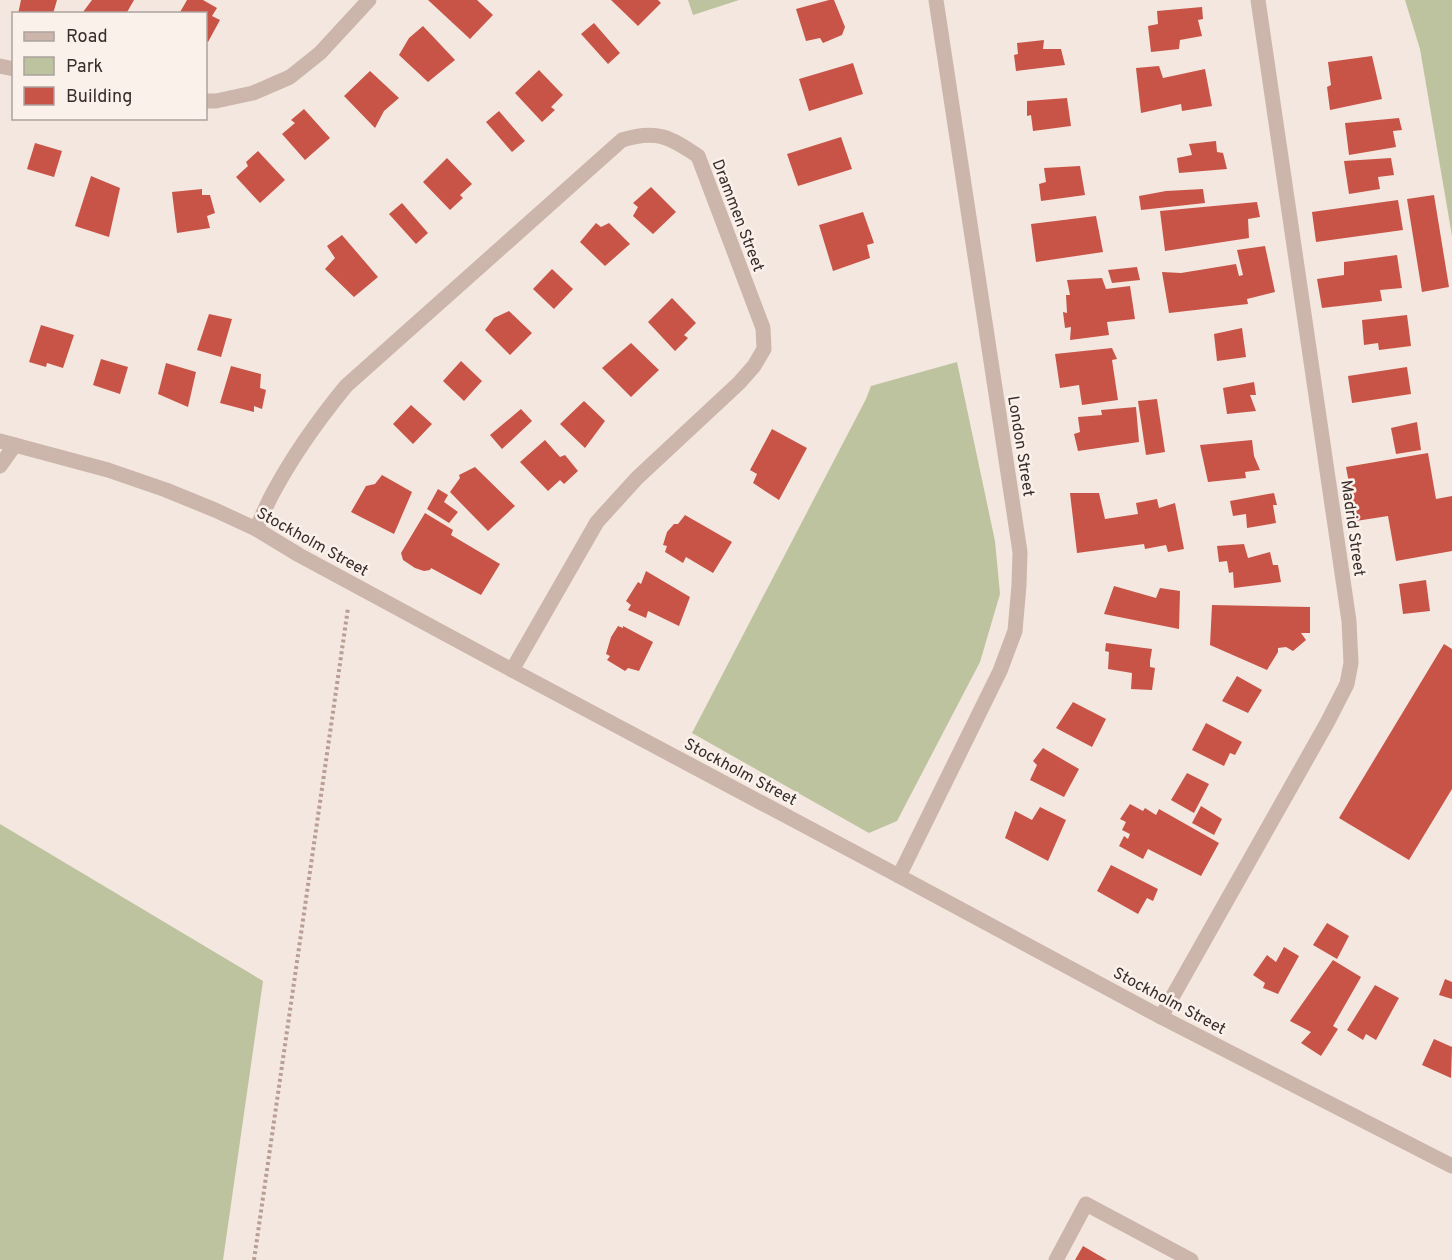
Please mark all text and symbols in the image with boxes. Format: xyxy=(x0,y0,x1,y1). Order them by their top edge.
legend xyxy=(12,12,207,120)
text: Road xyxy=(66,26,108,49)
text: Park xyxy=(66,56,103,79)
text: Building xyxy=(66,86,132,109)
street label: Drammen Street xyxy=(707,157,768,275)
street label: London Street xyxy=(1002,395,1038,498)
street label: Madrid Street xyxy=(1335,479,1369,578)
street label: Stockholm Street xyxy=(253,504,371,582)
street label: Stockholm Street xyxy=(680,735,800,811)
street label: Stockholm Street xyxy=(1109,964,1229,1040)

